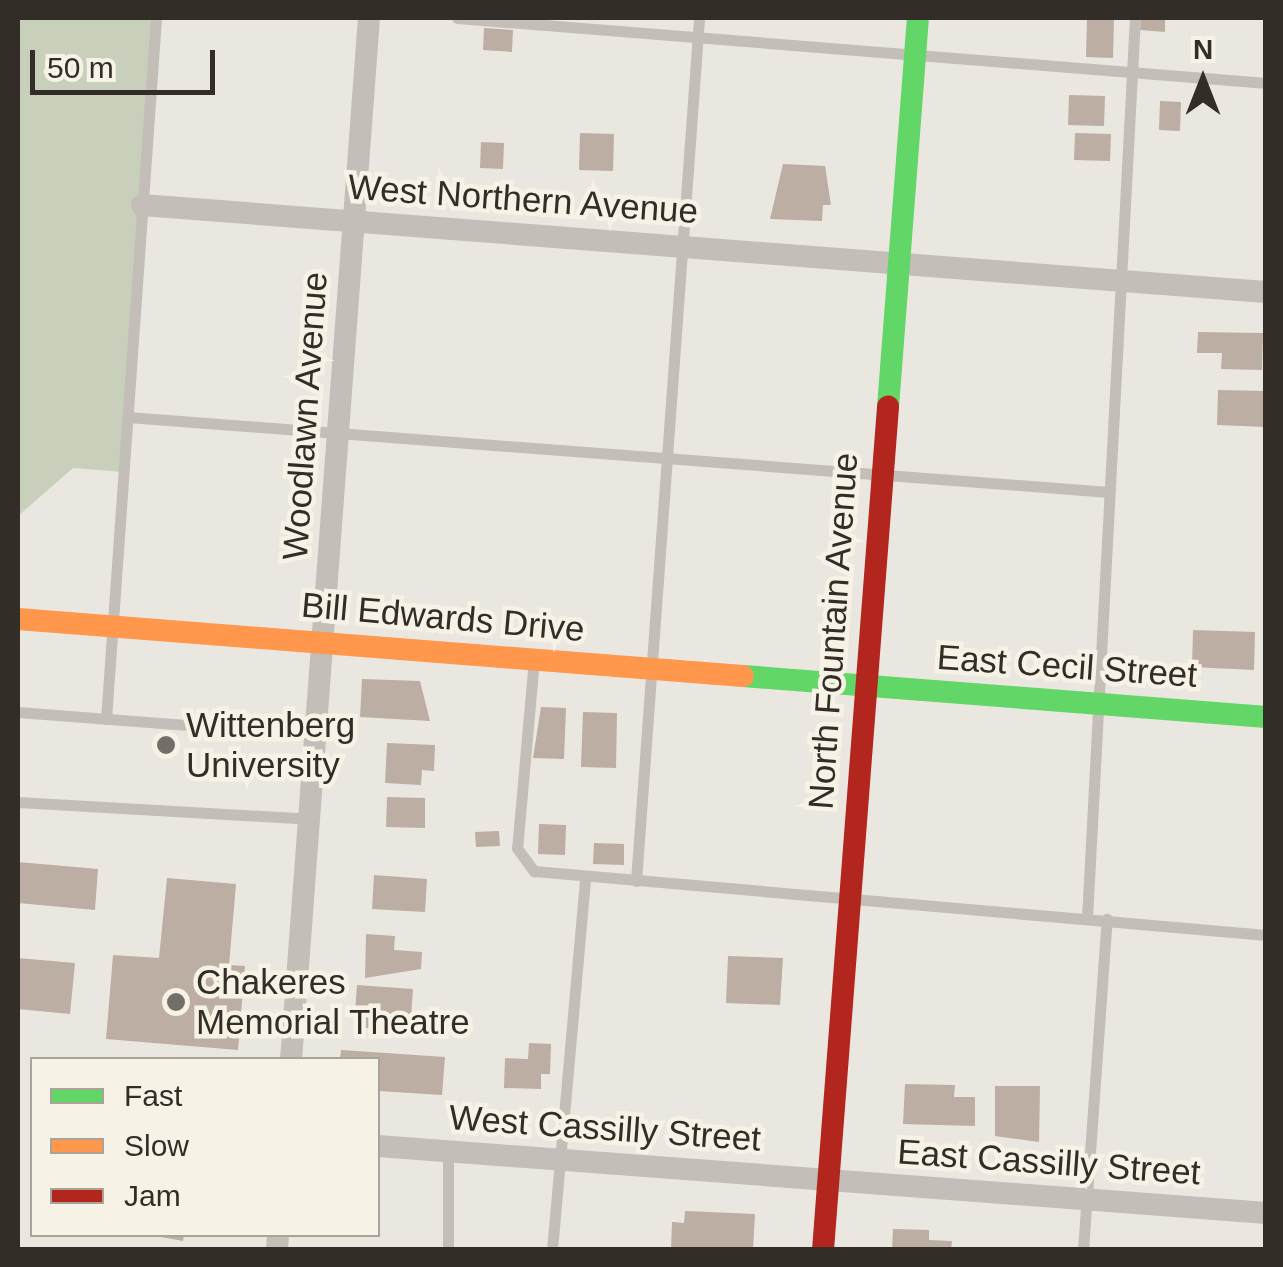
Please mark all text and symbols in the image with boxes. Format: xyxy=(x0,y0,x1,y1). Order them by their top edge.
scale bar xyxy=(35,30,220,92)
north arrow xyxy=(1153,30,1253,130)
text: N xyxy=(1193,34,1213,65)
text: 50 m xyxy=(47,51,114,84)
street label: West Northern Avenue xyxy=(346,166,700,232)
street label: Woodlawn Avenue xyxy=(274,270,336,562)
street label: North Fountain Avenue xyxy=(800,450,866,812)
street label: Bill Edwards Drive xyxy=(300,584,586,650)
street label: East Cecil Street xyxy=(936,636,1198,696)
place label: Wittenberg University xyxy=(186,704,355,786)
marker: Wittenberg University xyxy=(155,734,177,756)
place label: Chakeres Memorial Theatre xyxy=(196,961,470,1043)
marker: Chakeres Memorial Theatre xyxy=(165,991,187,1013)
legend xyxy=(30,1057,380,1237)
text: Fast xyxy=(124,1079,182,1112)
street label: West Cassilly Street xyxy=(448,1096,762,1160)
text: Slow xyxy=(124,1129,189,1162)
street label: East Cassilly Street xyxy=(896,1130,1202,1194)
text: Jam xyxy=(124,1179,181,1212)

